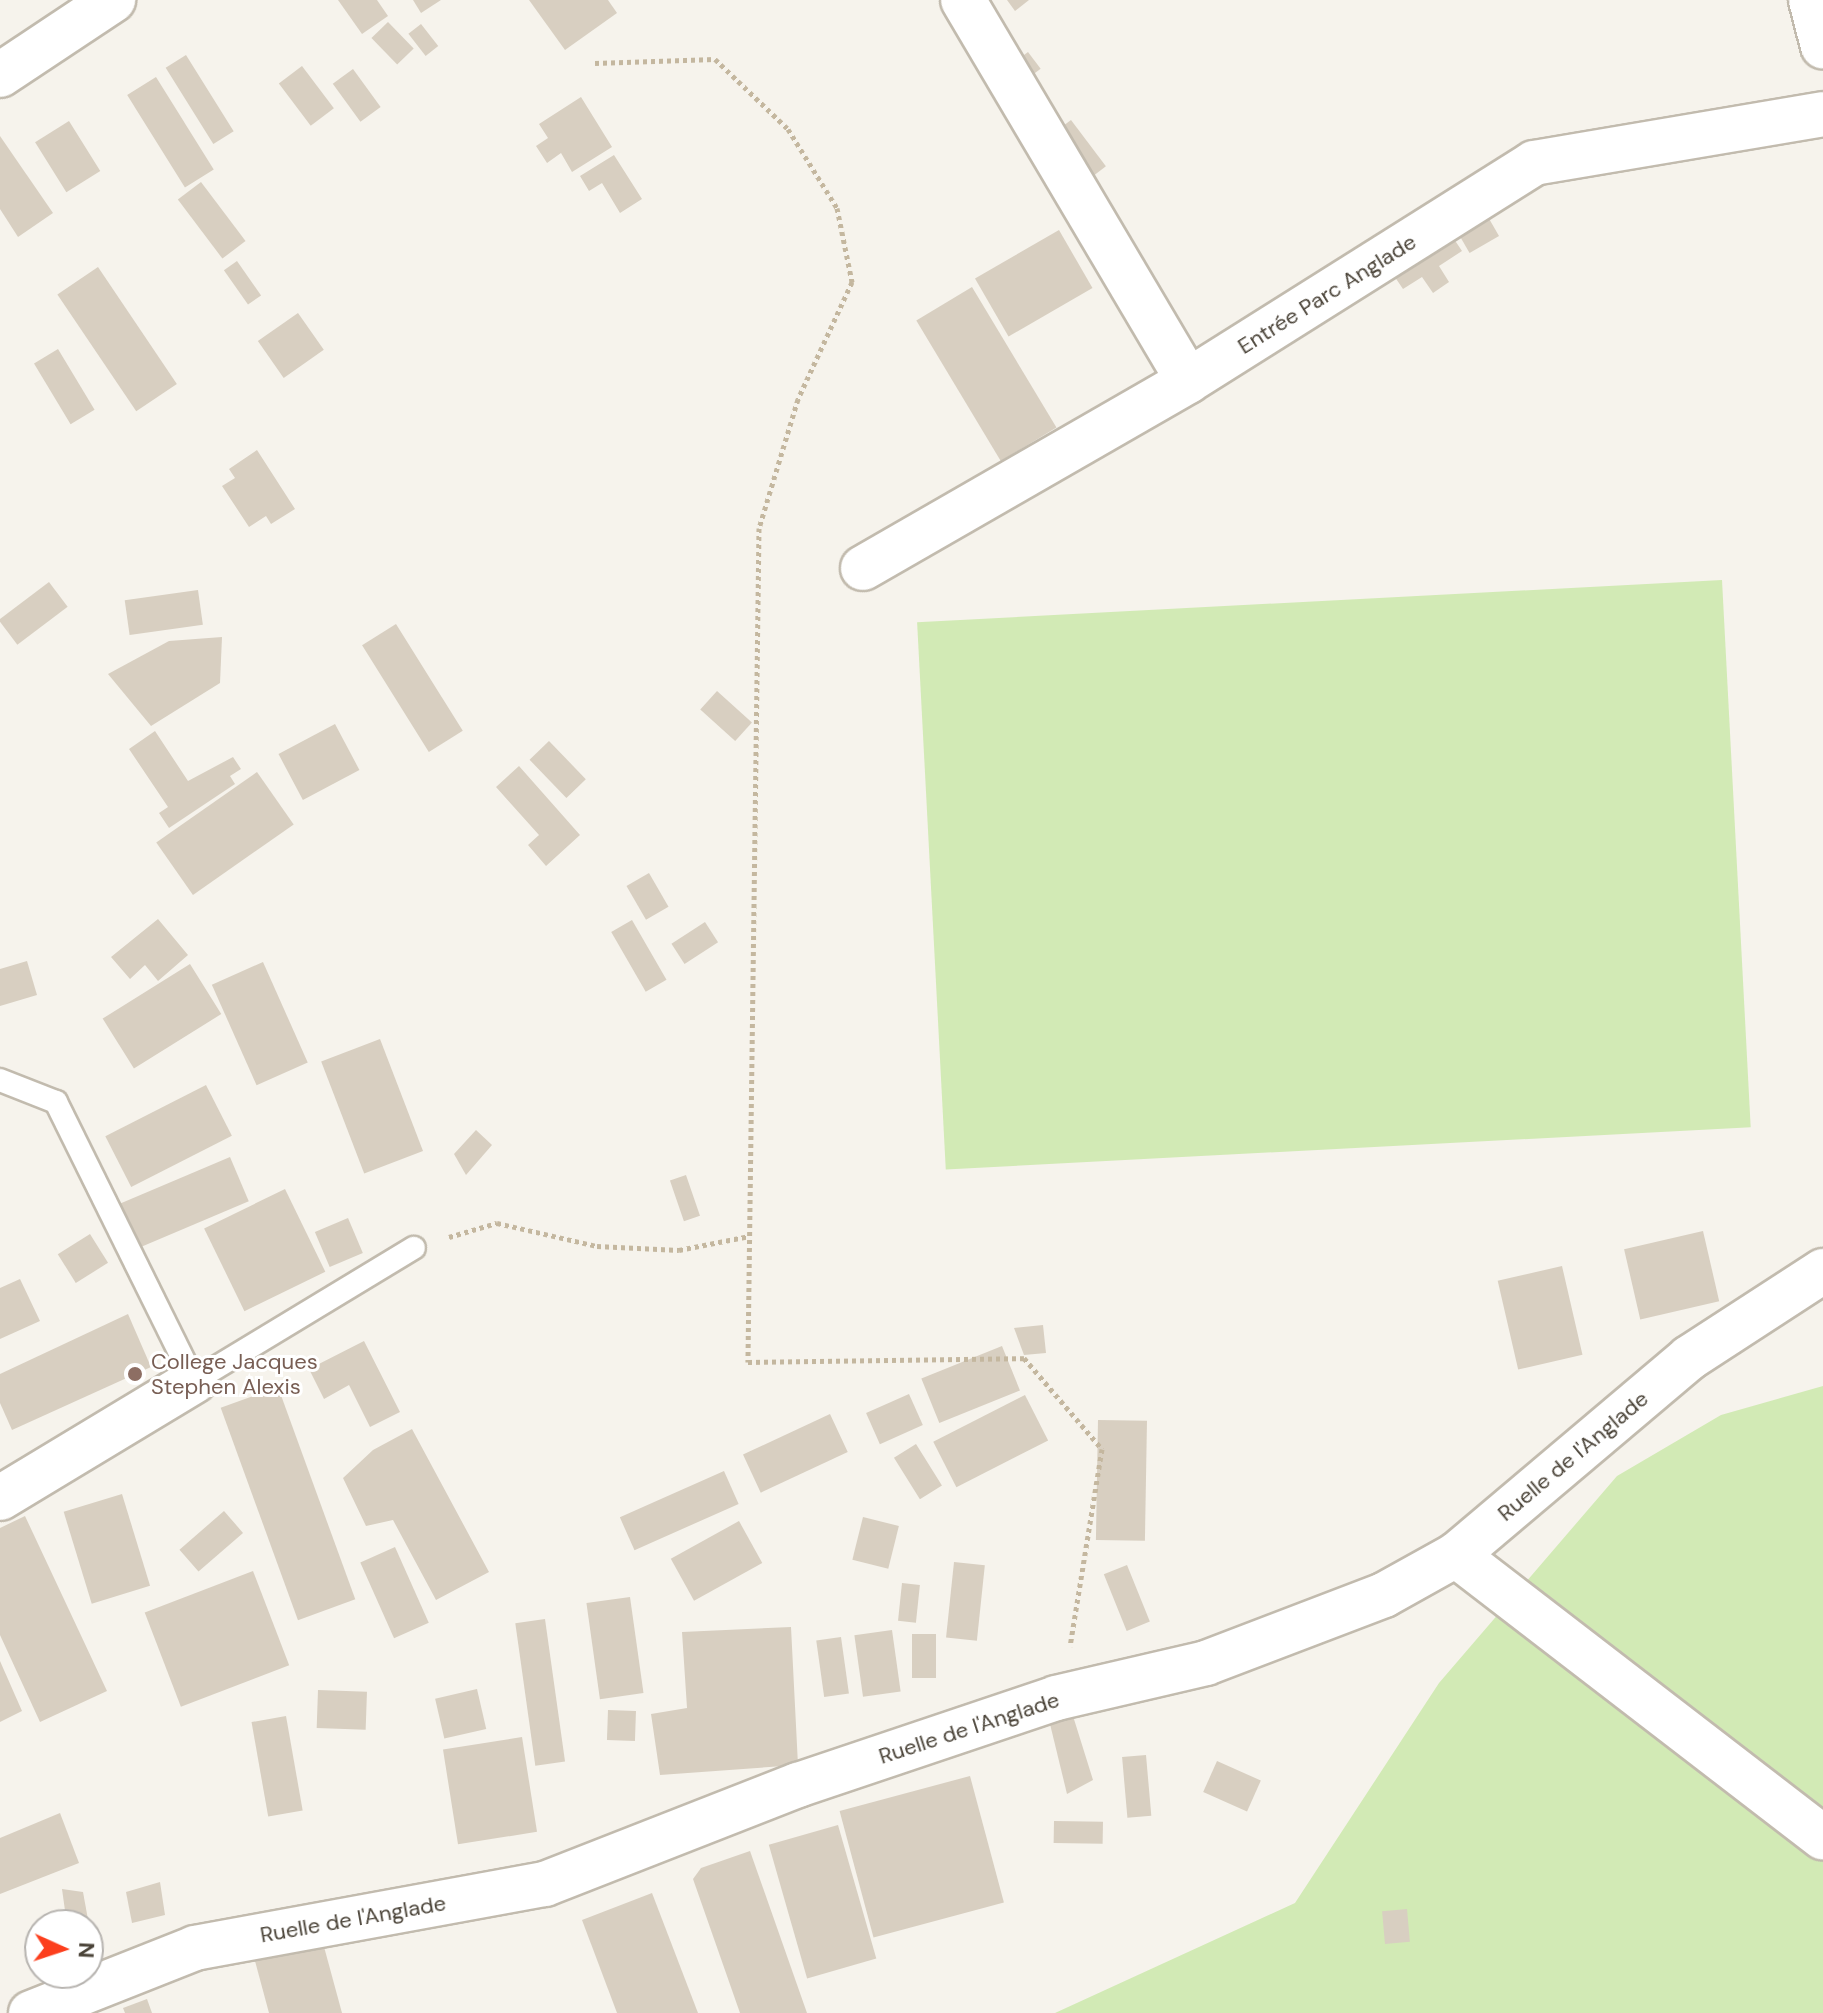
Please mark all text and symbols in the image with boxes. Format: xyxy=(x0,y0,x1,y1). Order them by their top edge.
street label: Entrée Parc Anglade xyxy=(1233,228,1421,360)
place label: College Jacques Stephen Alexis xyxy=(151,1348,318,1400)
marker: College Jacques Stephen Alexis xyxy=(126,1365,144,1383)
street label: Ruelle de l'Anglade xyxy=(1492,1385,1654,1527)
street label: Ruelle de l'Anglade xyxy=(875,1686,1063,1770)
street label: Ruelle de l'Anglade xyxy=(258,1890,448,1948)
north arrow xyxy=(24,1909,104,1989)
text: N xyxy=(72,1941,101,1959)

